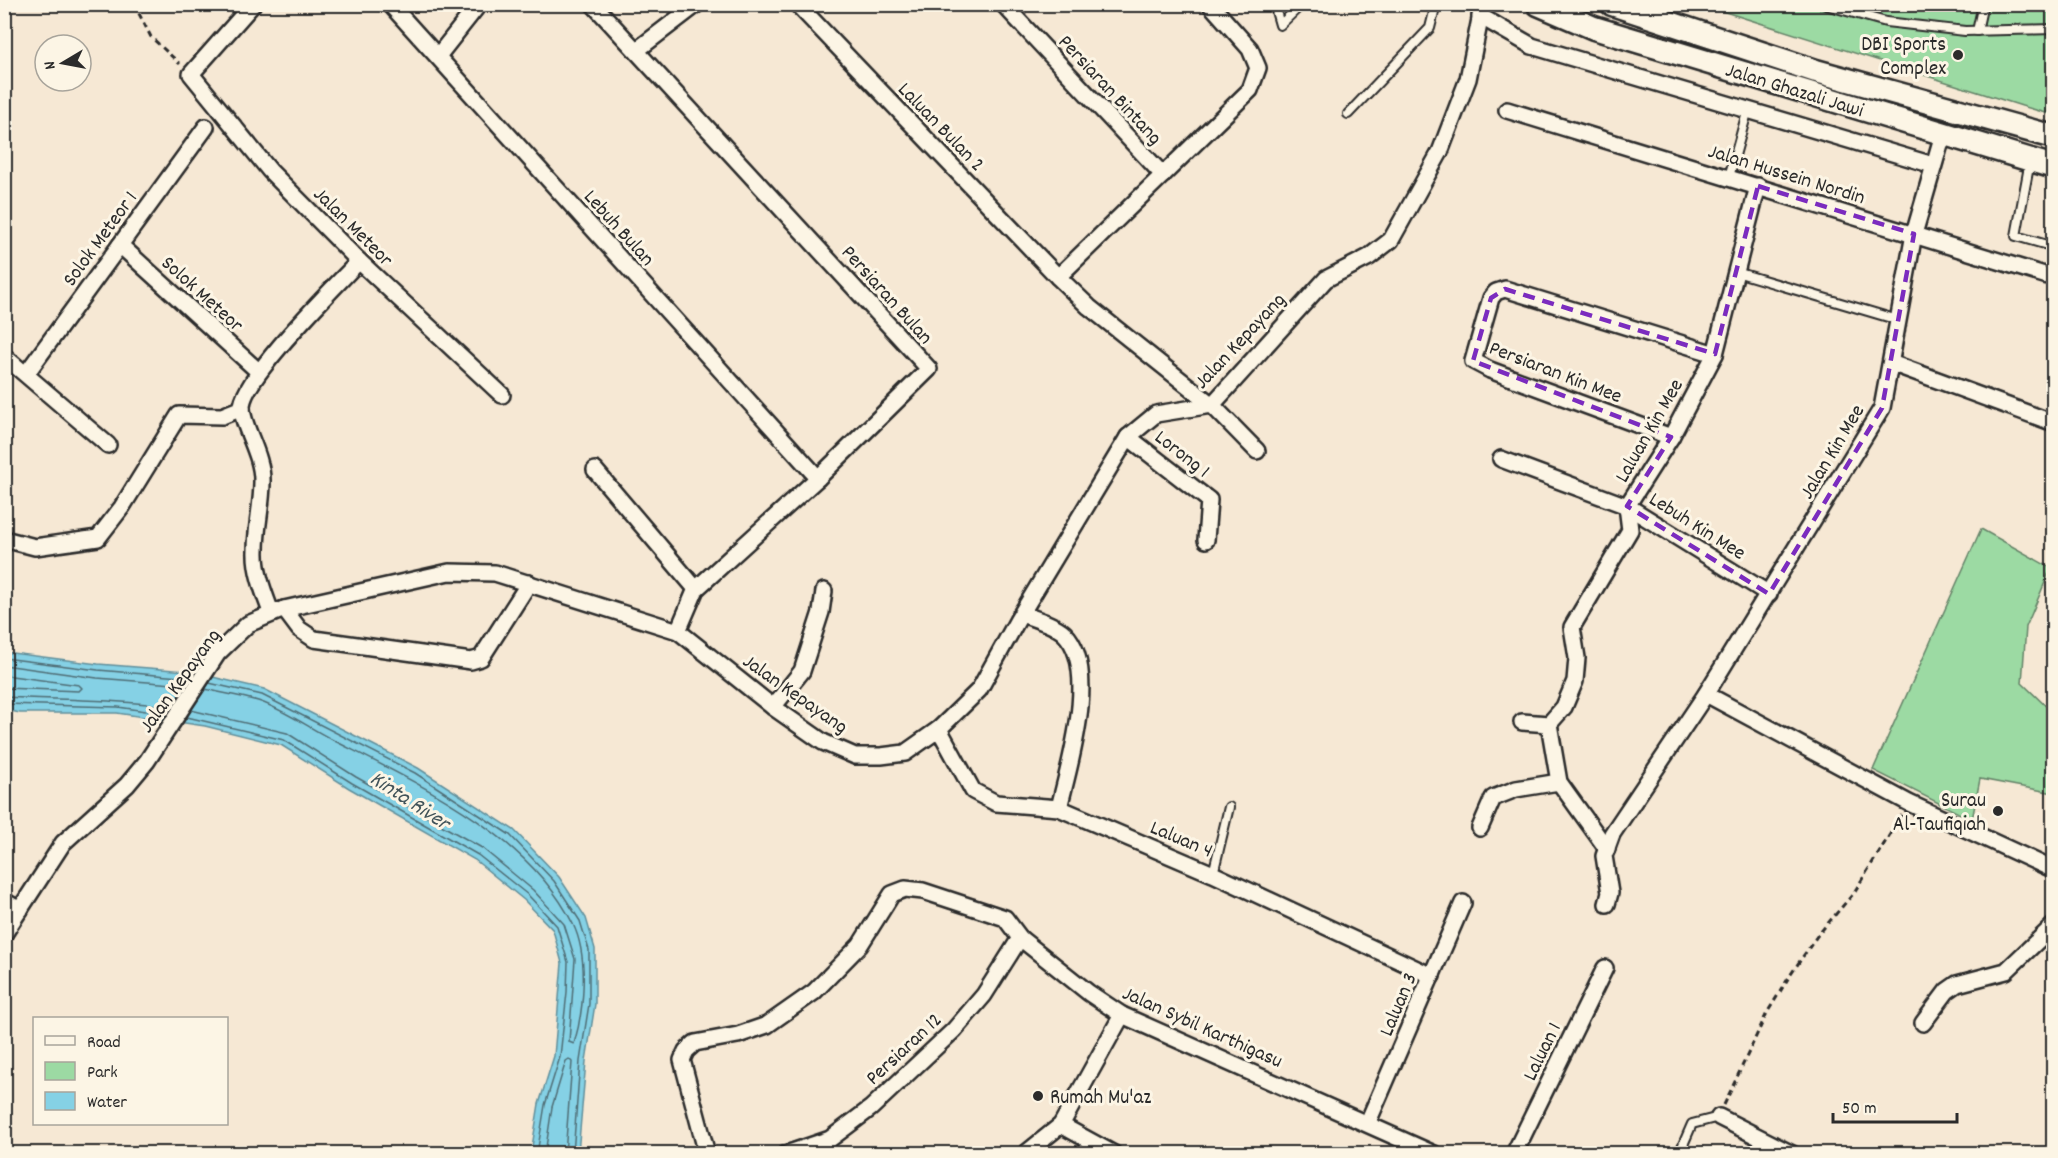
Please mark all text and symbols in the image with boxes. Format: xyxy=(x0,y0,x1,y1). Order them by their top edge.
street label: Persiaran Bintang xyxy=(1050,29,1168,153)
place label: DBI Sports Complex xyxy=(1861,31,1946,85)
north arrow xyxy=(33,33,93,93)
marker: DBI Sports Complex xyxy=(1951,48,1965,62)
street label: Jalan Ghazali Jawi xyxy=(1721,57,1867,127)
text: N xyxy=(39,59,63,71)
street label: Laluan Bulan 2 xyxy=(889,77,990,180)
street label: Jalan Hussein Nordin xyxy=(1704,138,1868,214)
street label: Jalan Meteor xyxy=(305,181,399,275)
street label: Lebuh Bulan xyxy=(575,184,660,274)
street label: Solok Meteor 1 xyxy=(57,186,146,294)
street label: Persiaran Bulan xyxy=(833,240,939,352)
street label: Solok Meteor xyxy=(153,250,249,341)
street label: Jalan Kepayang xyxy=(1188,287,1294,397)
street label: Persiaran Kin Mee xyxy=(1484,335,1626,413)
street label: Laluan Kin Mee xyxy=(1609,374,1693,489)
street label: Jalan Kin Mee xyxy=(1793,400,1874,506)
street label: Lorong 1 xyxy=(1147,424,1215,487)
street label: Lebuh Kin Mee xyxy=(1642,486,1751,569)
street label: Jalan Kepayang xyxy=(133,623,230,740)
street label: Jalan Kepayang xyxy=(735,648,853,743)
water label: Kinta River xyxy=(363,765,457,841)
place label: Surau Al-Taufiqiah xyxy=(1893,787,1986,841)
marker: Surau Al-Taufiqiah xyxy=(1991,804,2005,818)
street label: Laluan 4 xyxy=(1145,814,1217,867)
street label: Laluan 3 xyxy=(1373,969,1426,1041)
street label: Jalan Sybil Karthigasu xyxy=(1117,980,1287,1078)
street label: Persiaran 12 xyxy=(860,1007,950,1094)
legend xyxy=(33,1017,228,1125)
street label: Laluan 1 xyxy=(1517,1018,1571,1087)
text: Road xyxy=(87,1031,121,1056)
text: Park xyxy=(87,1061,118,1086)
place label: Rumah Mu'az xyxy=(1050,1084,1151,1114)
scale bar xyxy=(1833,1086,1958,1124)
marker: Rumah Mu'az xyxy=(1031,1089,1045,1103)
text: Water xyxy=(87,1091,127,1116)
text: 50 m xyxy=(1842,1097,1877,1122)

